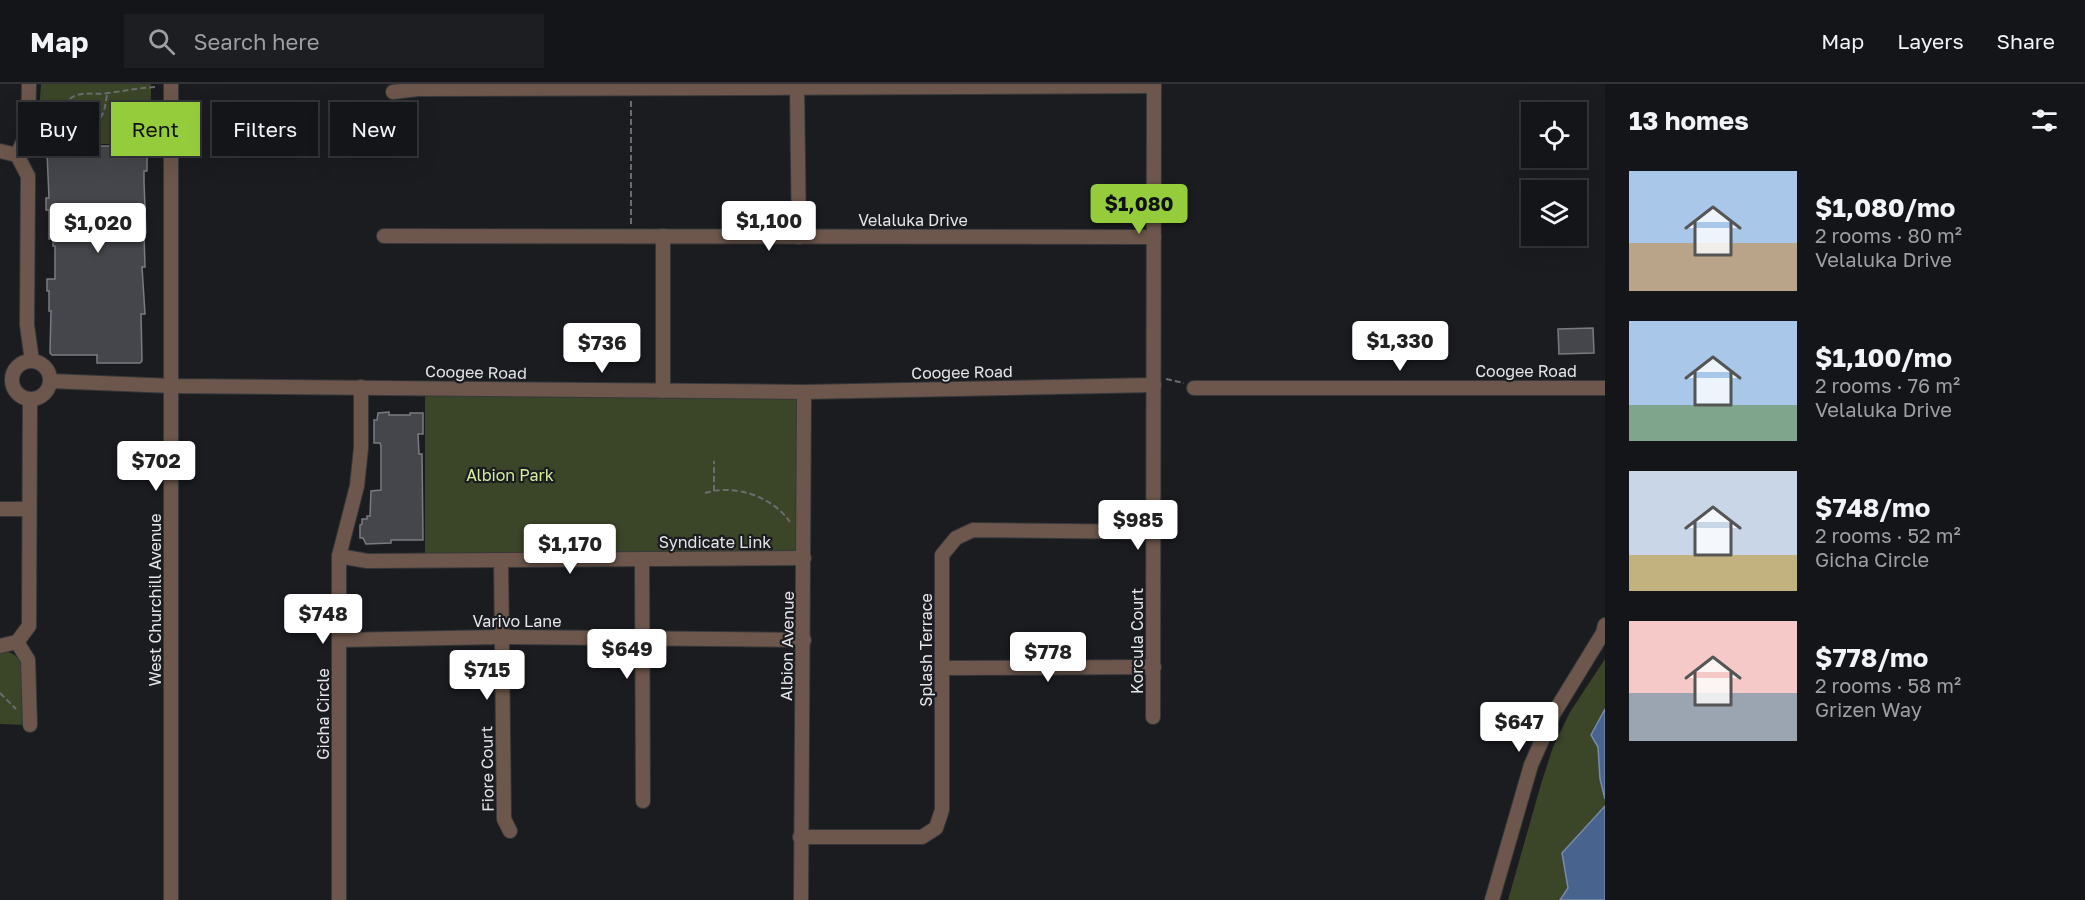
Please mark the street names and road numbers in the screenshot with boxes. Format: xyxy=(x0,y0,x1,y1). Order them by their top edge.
street label: Velaluka Drive xyxy=(858,210,968,230)
street label: Coogee Road xyxy=(425,361,527,383)
street label: Coogee Road xyxy=(911,361,1013,383)
street label: Coogee Road xyxy=(1475,361,1577,381)
street label: West Churchill Avenue xyxy=(145,514,165,686)
street label: Syndicate Link xyxy=(659,532,771,552)
street label: Korcula Court xyxy=(1127,588,1147,694)
street label: Albion Avenue xyxy=(776,591,798,701)
street label: Splash Terrace xyxy=(916,593,936,707)
street label: Varivo Lane xyxy=(472,611,562,631)
street label: Gicha Circle xyxy=(313,668,333,760)
street label: Fiore Court xyxy=(476,726,498,812)

